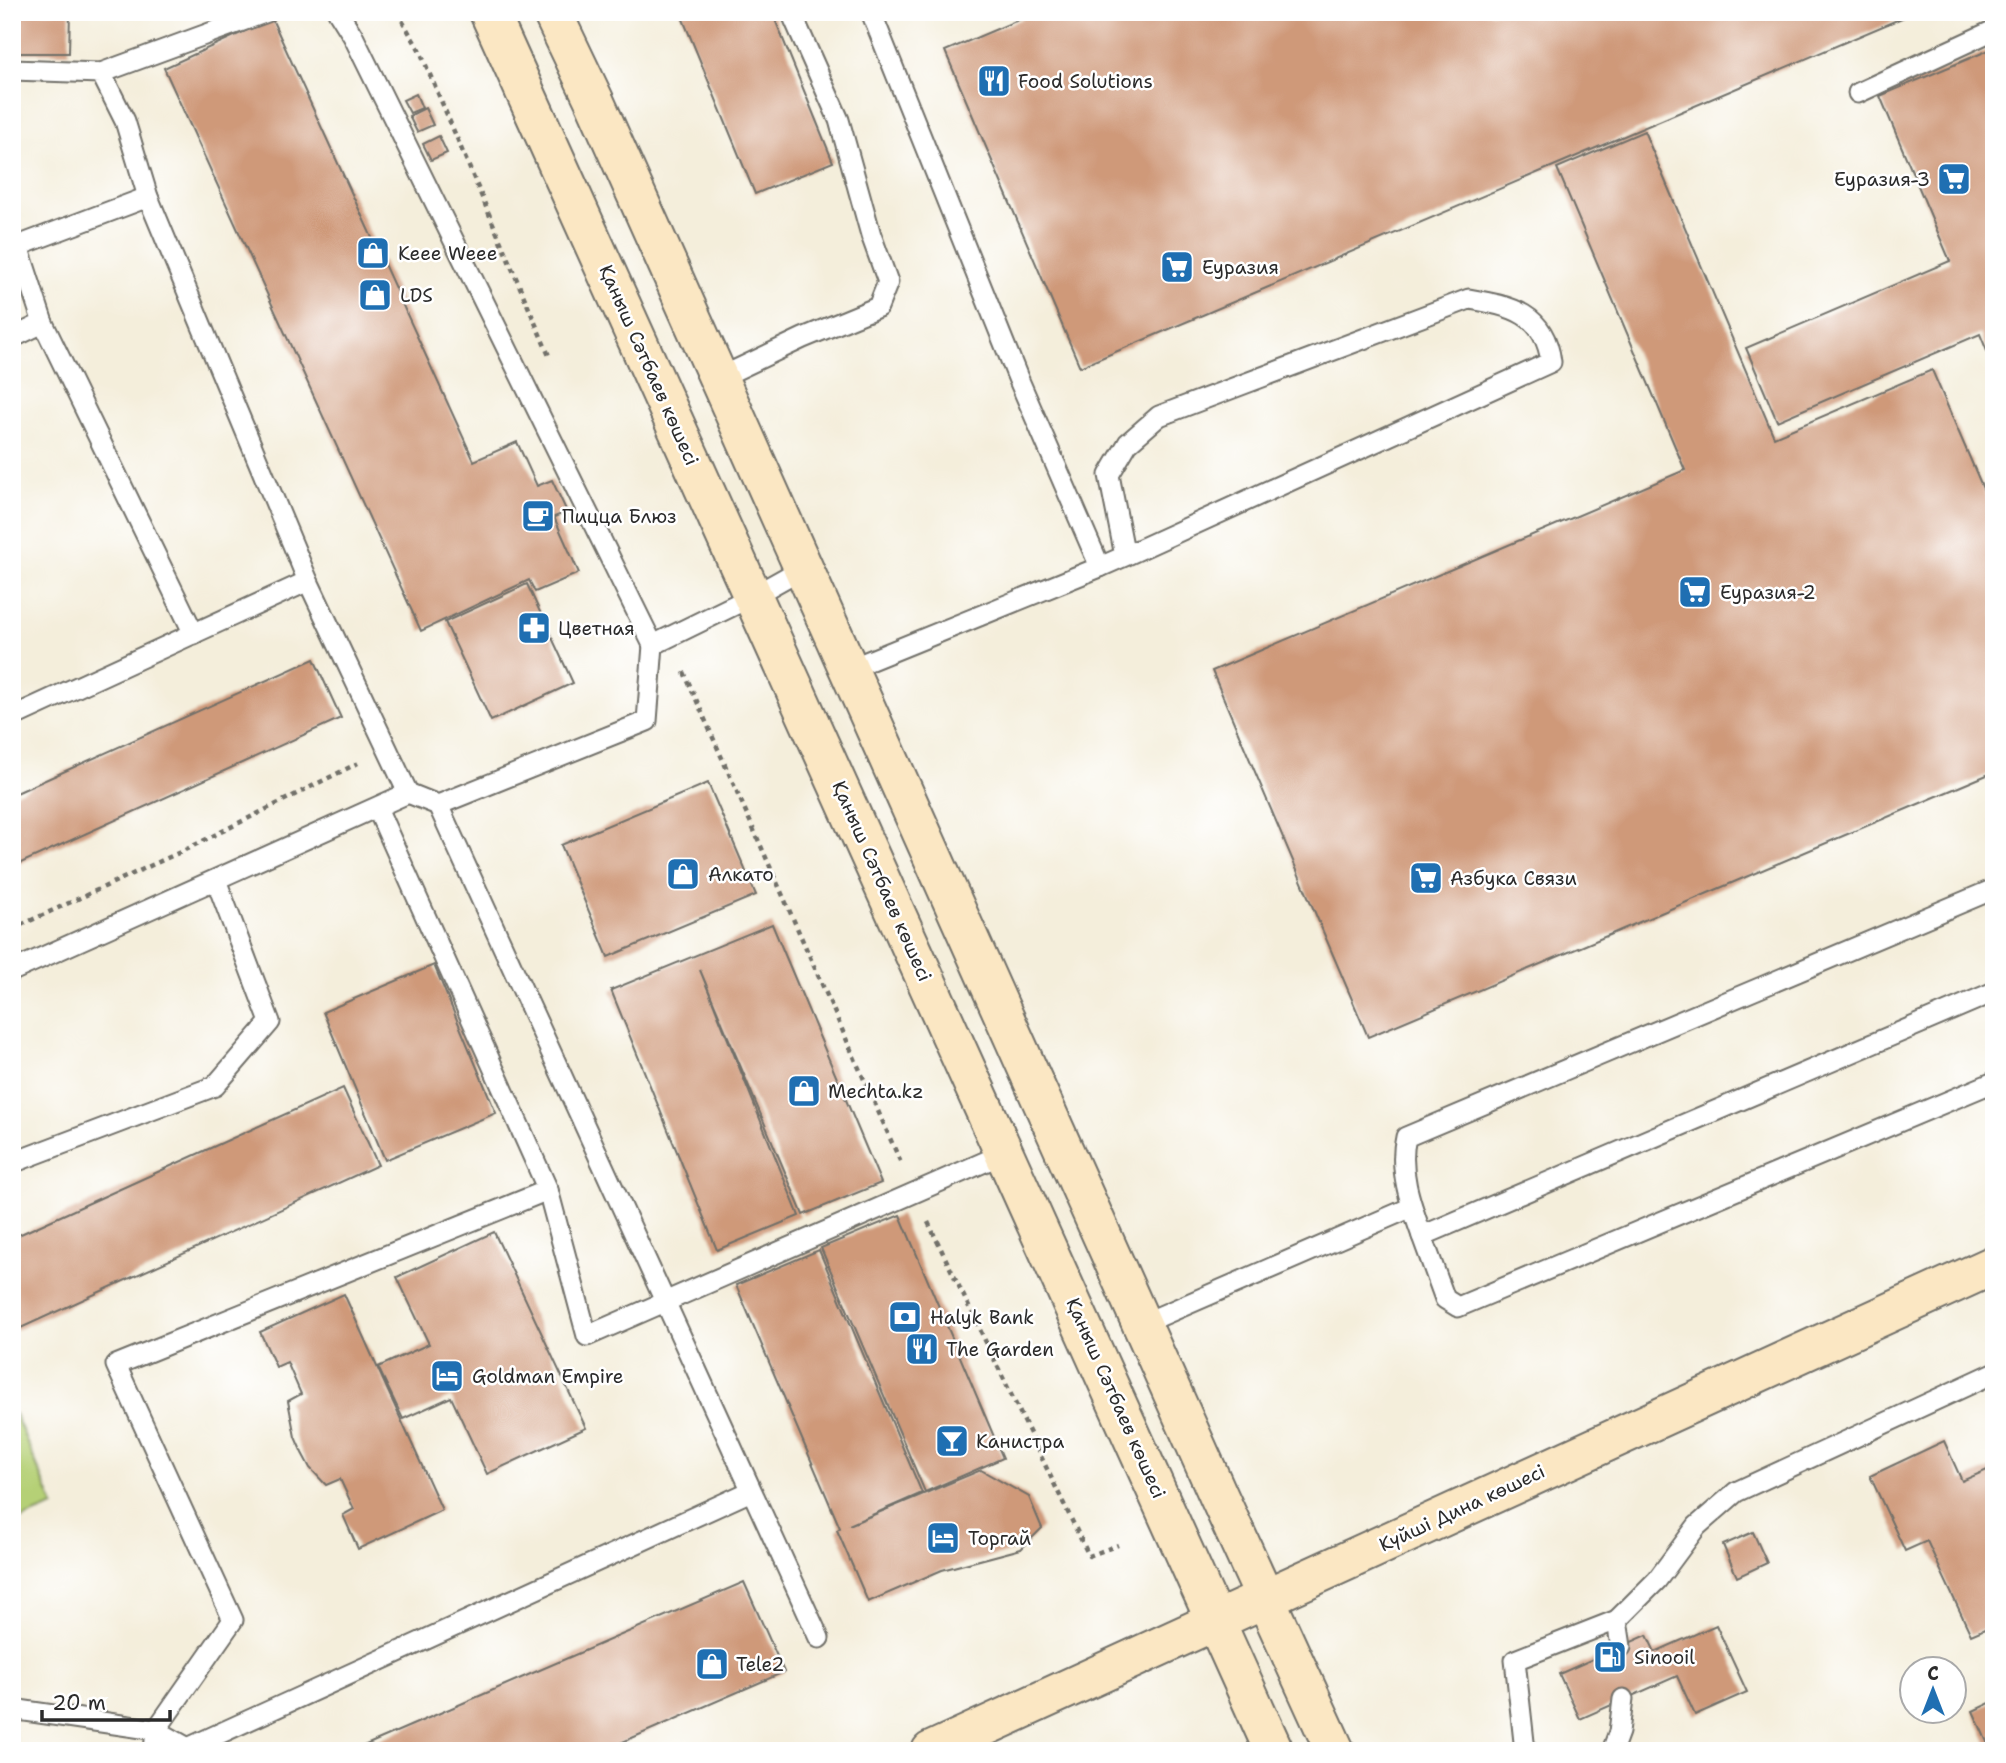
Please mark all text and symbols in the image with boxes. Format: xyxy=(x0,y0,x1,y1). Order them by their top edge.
restaurant icon: Food Solutions xyxy=(975,62,1013,100)
place label: Food Solutions xyxy=(1018,69,1153,94)
supermarket icon: Еуразия-3 xyxy=(1935,160,1973,198)
place label: Еуразия-3 xyxy=(1834,167,1930,192)
shop icon: Keee Weee xyxy=(354,234,392,272)
place label: Keee Weee xyxy=(398,241,497,266)
supermarket icon: Еуразия xyxy=(1158,248,1196,286)
place label: Еуразия xyxy=(1202,255,1279,280)
street label: Қаныш Сәтбаев көшесі xyxy=(593,261,705,469)
shop icon: LDS xyxy=(356,276,394,314)
place label: LDS xyxy=(400,283,433,308)
cafe icon: Пицца Блюз xyxy=(519,497,557,535)
place label: Пицца Блюз xyxy=(562,504,677,529)
supermarket icon: Еуразия-2 xyxy=(1676,573,1714,611)
place label: Еуразия-2 xyxy=(1720,580,1816,605)
pharmacy icon: Цветная xyxy=(515,609,553,647)
place label: Цветная xyxy=(558,616,635,641)
street label: Қаныш Сәтбаев көшесі xyxy=(826,777,938,985)
shop icon: Алкато xyxy=(664,855,702,893)
supermarket icon: Азбука Связи xyxy=(1407,859,1445,897)
place label: Алкато xyxy=(708,862,774,887)
place label: Азбука Связи xyxy=(1450,866,1577,891)
shop icon: Mechta.kz xyxy=(785,1072,823,1110)
place label: Mechta.kz xyxy=(828,1079,923,1104)
street label: Қаныш Сәтбаев көшесі xyxy=(1060,1294,1172,1502)
bank icon: Halyk Bank xyxy=(886,1298,924,1336)
place label: Halyk Bank xyxy=(930,1305,1034,1330)
restaurant icon: The Garden xyxy=(903,1330,941,1368)
place label: The Garden xyxy=(946,1337,1054,1362)
hotel icon: Goldman Empire xyxy=(428,1357,466,1395)
place label: Goldman Empire xyxy=(472,1364,624,1389)
bar icon: Канистра xyxy=(933,1422,971,1460)
place label: Канистра xyxy=(976,1429,1064,1454)
street label: Күйші Дина көшесі xyxy=(1375,1459,1549,1557)
hotel icon: Торгай xyxy=(924,1519,962,1557)
place label: Торгай xyxy=(968,1526,1031,1551)
fuel station icon: Sinooil xyxy=(1591,1638,1629,1676)
shop icon: Tele2 xyxy=(693,1645,731,1683)
place label: Sinooil xyxy=(1634,1645,1695,1670)
place label: Tele2 xyxy=(736,1652,785,1677)
north arrow xyxy=(1898,1654,1968,1724)
text: С xyxy=(1927,1661,1939,1686)
scale bar xyxy=(42,1679,170,1723)
text: 20 m xyxy=(52,1689,106,1717)

